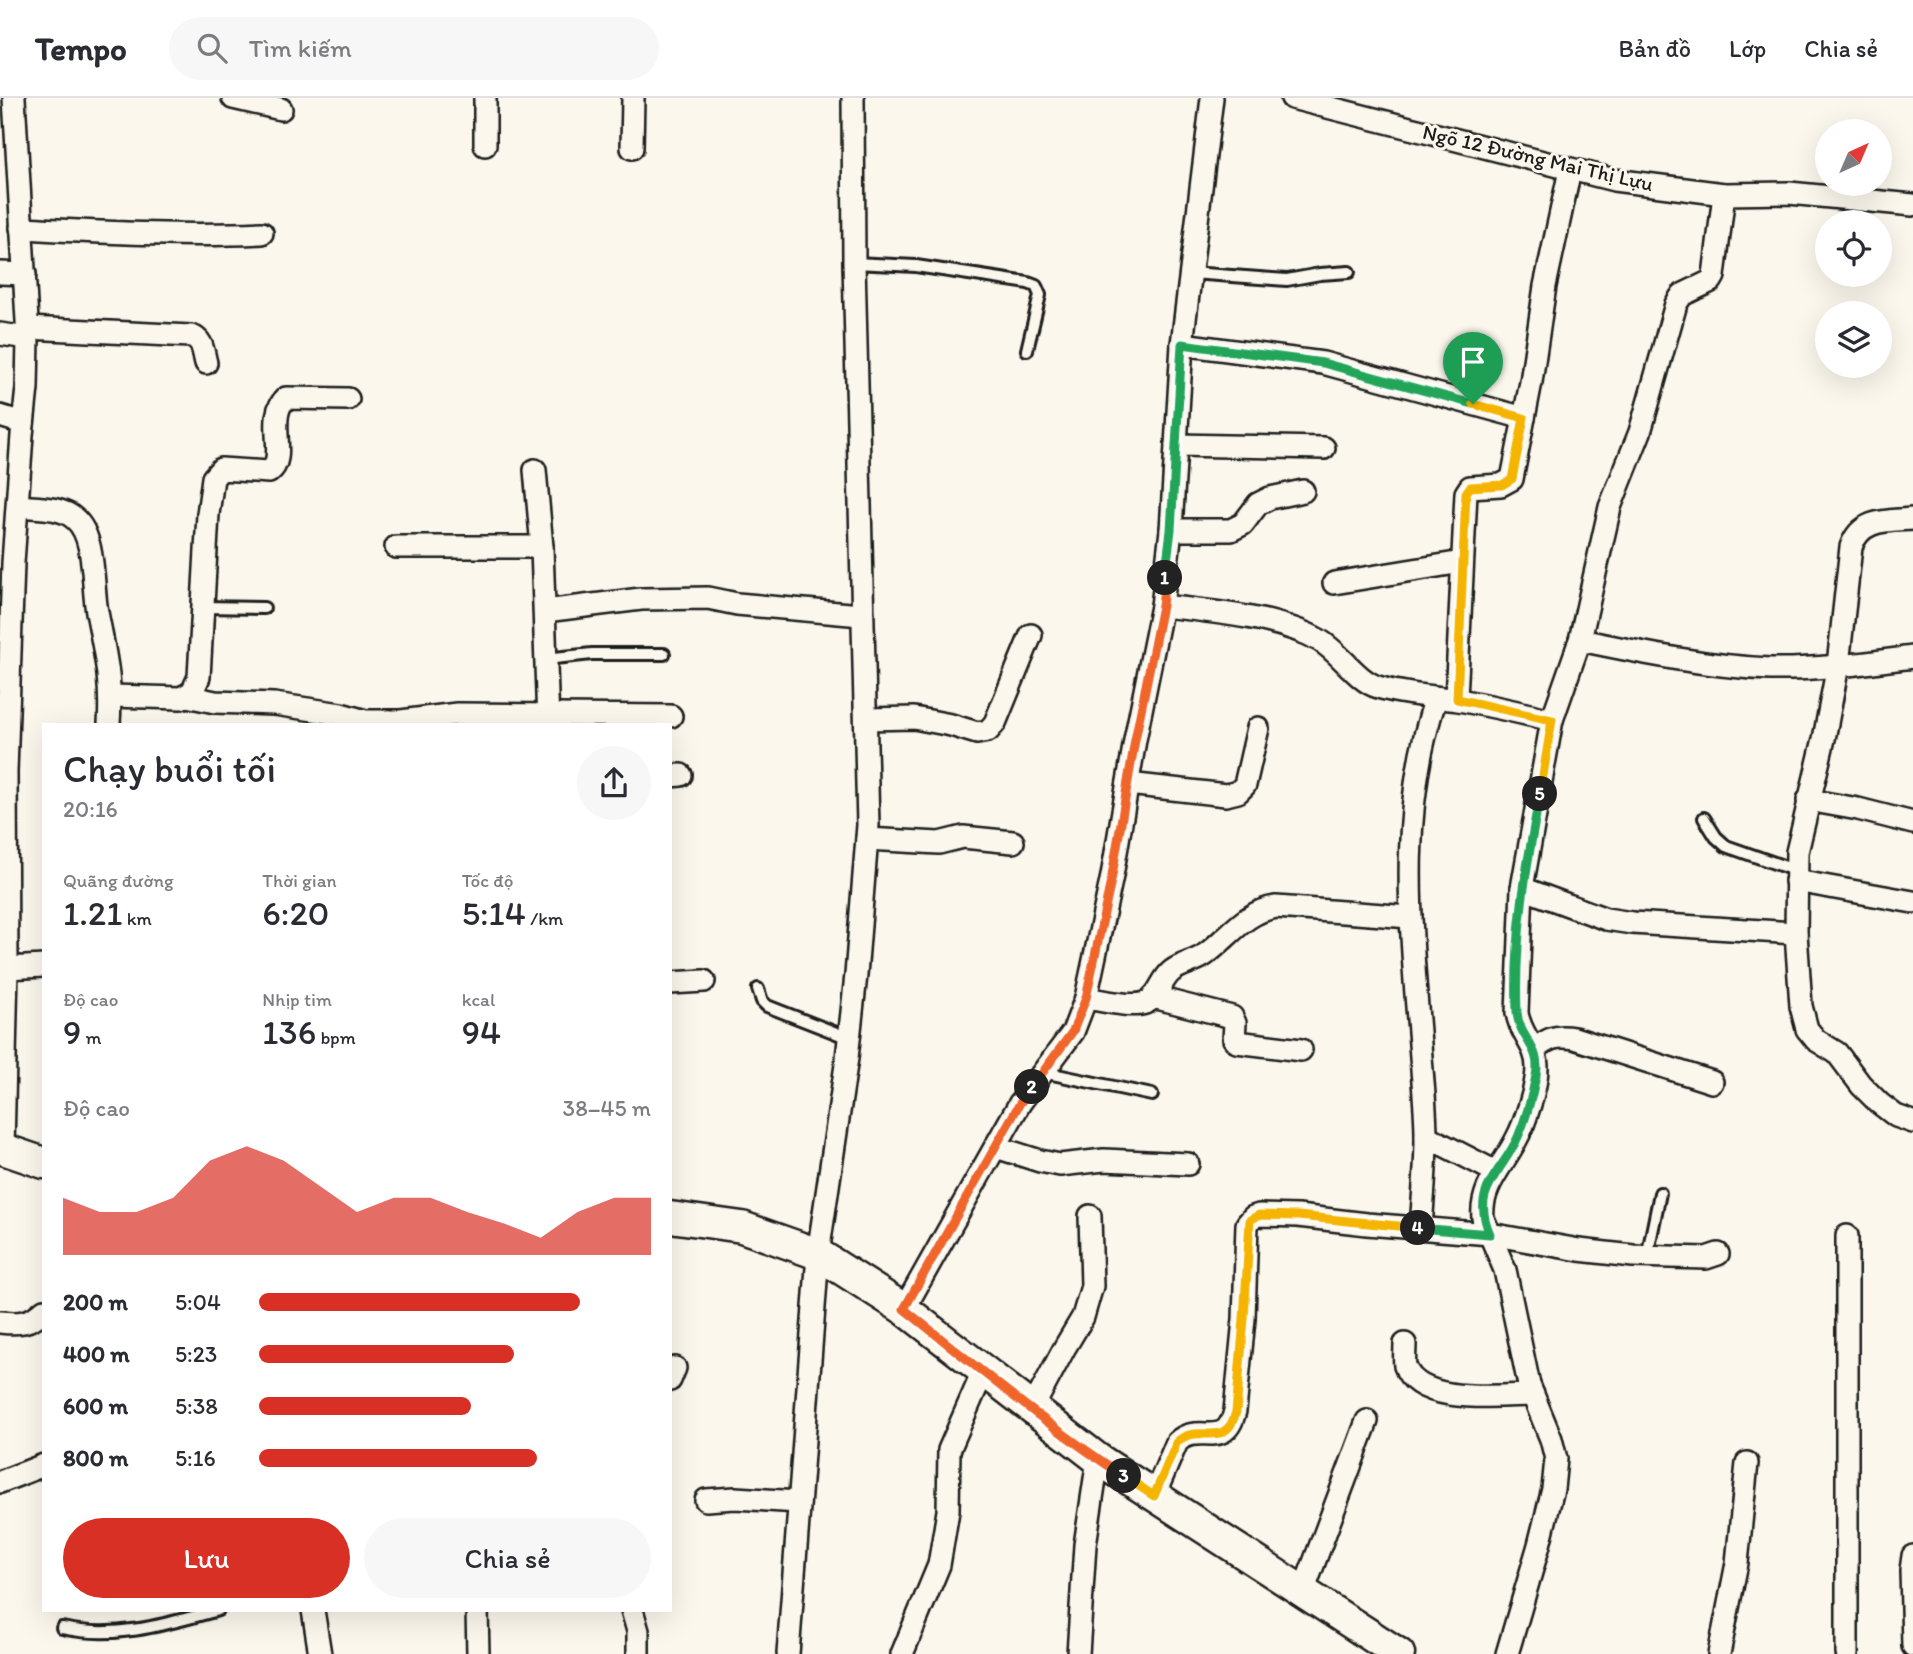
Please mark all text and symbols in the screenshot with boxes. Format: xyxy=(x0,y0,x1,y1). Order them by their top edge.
search box xyxy=(169,17,659,80)
text: Tempo xyxy=(35,29,127,68)
icon: search xyxy=(193,29,231,67)
text: Tìm kiếm xyxy=(249,32,352,64)
text: Bản đồ xyxy=(1618,34,1691,63)
text: Lớp xyxy=(1729,34,1766,63)
text: Chia sẻ xyxy=(1804,34,1878,63)
street label: Ngõ 12 Đường Mai Thị Lựu xyxy=(1420,119,1656,196)
north arrow xyxy=(1815,119,1892,196)
map controls xyxy=(1815,119,1892,378)
button: locate xyxy=(1815,210,1892,287)
button: layers xyxy=(1815,301,1892,378)
pin xyxy=(1443,332,1503,404)
icon: arrive xyxy=(1454,343,1492,381)
pin: 1 xyxy=(1148,560,1182,596)
text: 1 xyxy=(1160,566,1169,589)
text: Chạy buổi tối xyxy=(63,746,276,792)
button: share xyxy=(577,746,651,820)
pin: 5 xyxy=(1522,776,1558,812)
text: 5 xyxy=(1535,782,1544,805)
text: 20:16 xyxy=(63,795,118,823)
text: Quãng đường xyxy=(63,869,174,892)
text: Thời gian xyxy=(262,869,337,892)
text: Tốc độ xyxy=(462,869,514,892)
text: 1.21 xyxy=(63,892,123,934)
text: 6:20 xyxy=(262,892,329,934)
text: 5:14 xyxy=(462,892,526,934)
text: km xyxy=(123,907,152,930)
text: /km xyxy=(526,907,563,930)
text: Độ cao xyxy=(63,988,118,1011)
text: Nhịp tim xyxy=(262,988,332,1011)
text: kcal xyxy=(462,988,495,1011)
text: 9 xyxy=(63,1011,81,1053)
text: 136 xyxy=(262,1011,316,1053)
text: 94 xyxy=(462,1011,501,1053)
text: m xyxy=(81,1026,102,1049)
text: bpm xyxy=(316,1026,356,1049)
pin: 2 xyxy=(1014,1070,1050,1104)
text: 2 xyxy=(1027,1075,1037,1098)
text: Độ cao xyxy=(63,1094,130,1122)
text: 38–45 m xyxy=(563,1094,651,1122)
pin: 4 xyxy=(1400,1210,1436,1246)
text: 4 xyxy=(1412,1216,1423,1239)
text: 200 m xyxy=(63,1288,128,1316)
text: 5:04 xyxy=(175,1288,221,1316)
text: 400 m xyxy=(63,1340,130,1368)
text: 5:23 xyxy=(175,1340,217,1368)
text: 600 m xyxy=(63,1392,128,1420)
text: 5:38 xyxy=(175,1392,218,1420)
text: 800 m xyxy=(63,1444,128,1472)
text: 5:16 xyxy=(175,1444,216,1472)
pin: 3 xyxy=(1106,1458,1142,1494)
text: 3 xyxy=(1118,1464,1129,1487)
button: Lưu xyxy=(63,1518,350,1598)
button: Chia sẻ xyxy=(364,1518,651,1598)

